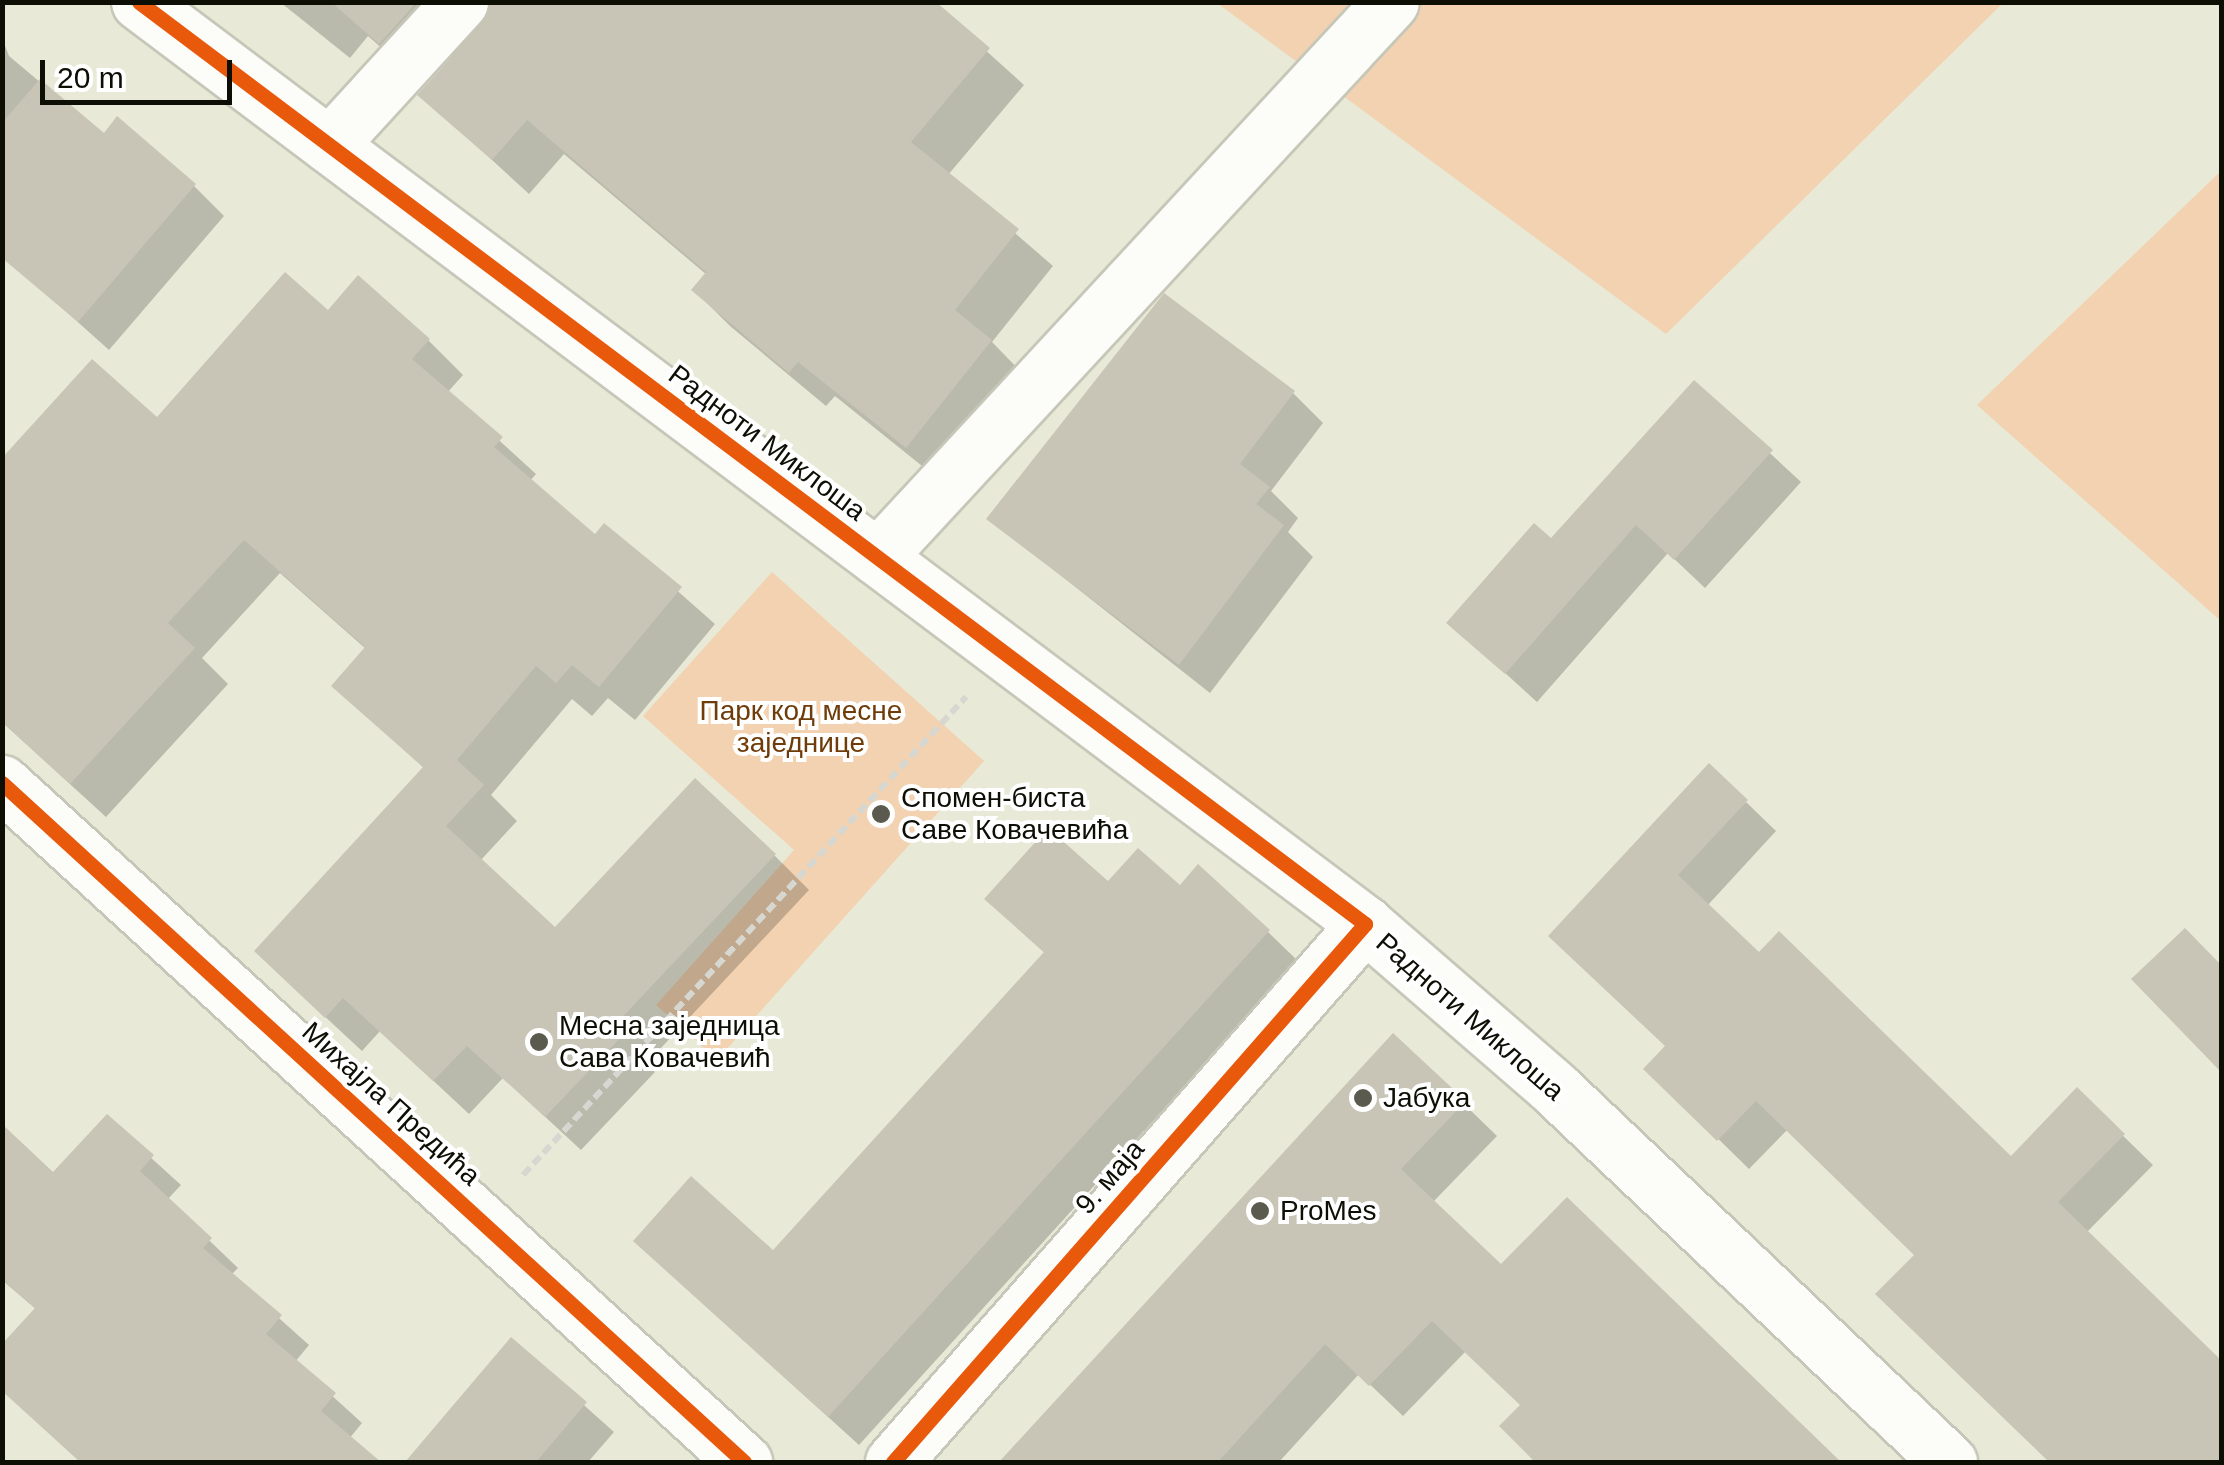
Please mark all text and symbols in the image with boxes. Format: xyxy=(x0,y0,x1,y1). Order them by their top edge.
scale bar xyxy=(45,40,238,102)
text: 20 m xyxy=(57,61,124,94)
street label: Радноти Миклоша xyxy=(662,358,872,528)
park label: Парк код месне заједнице xyxy=(700,694,902,760)
place label: Спомен-биста Саве Ковачевића xyxy=(901,781,1128,847)
marker: Спомен-биста Саве Ковачевића xyxy=(870,803,892,825)
street label: Радноти Миклоша xyxy=(1369,926,1571,1108)
place label: Месна заједница Сава Ковачевић xyxy=(559,1009,780,1075)
street label: Михајла Предића xyxy=(295,1015,487,1193)
marker: Месна заједница Сава Ковачевић xyxy=(528,1031,550,1053)
place label: Јабука xyxy=(1383,1081,1470,1115)
marker: Јабука xyxy=(1352,1087,1374,1109)
street label: 9. маја xyxy=(1069,1133,1151,1221)
place label: ProMes xyxy=(1280,1194,1376,1228)
marker: ProMes xyxy=(1249,1200,1271,1222)

